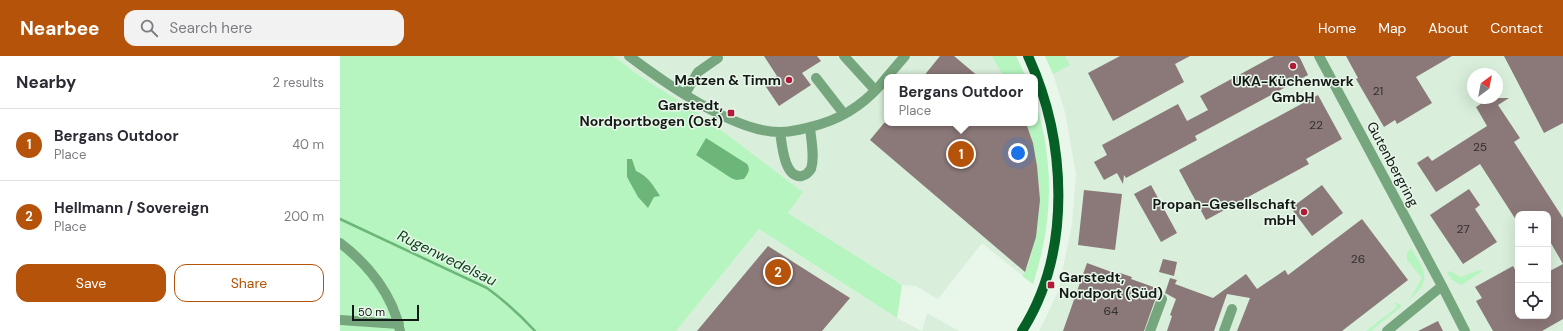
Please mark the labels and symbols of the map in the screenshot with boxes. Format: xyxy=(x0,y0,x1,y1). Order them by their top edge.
marker: UKA-Küchenwerk GmbH xyxy=(1288,61,1298,71)
north arrow xyxy=(1467,68,1503,104)
place label: Matzen & Timm xyxy=(674,71,781,89)
place label: UKA-Küchenwerk GmbH xyxy=(1232,72,1354,106)
marker: Matzen & Timm xyxy=(784,75,794,85)
house number: 21 xyxy=(1373,83,1383,99)
place label: Garstedt, Nordportbogen (Ost) xyxy=(579,96,723,130)
marker: Garstedt, Nordportbogen (Ost) xyxy=(726,108,736,118)
house number: 22 xyxy=(1309,117,1323,133)
street label: Gutenbergring xyxy=(1363,118,1423,210)
pin: 1 xyxy=(948,139,974,169)
house number: 25 xyxy=(1473,139,1487,155)
your location xyxy=(1008,143,1028,163)
place label: Propan-Gesellschaft mbH xyxy=(1152,195,1296,229)
marker: Propan-Gesellschaft mbH xyxy=(1299,207,1309,217)
house number: 27 xyxy=(1456,221,1470,237)
water label: Rugenwedelsau xyxy=(394,225,500,291)
house number: 26 xyxy=(1351,251,1365,267)
pin: 2 xyxy=(765,257,791,287)
place label: Garstedt, Nordport (Süd) xyxy=(1059,268,1163,302)
marker: Garstedt, Nordport (Süd) xyxy=(1046,280,1056,290)
scale bar xyxy=(352,303,419,322)
house number: 64 xyxy=(1104,303,1118,319)

